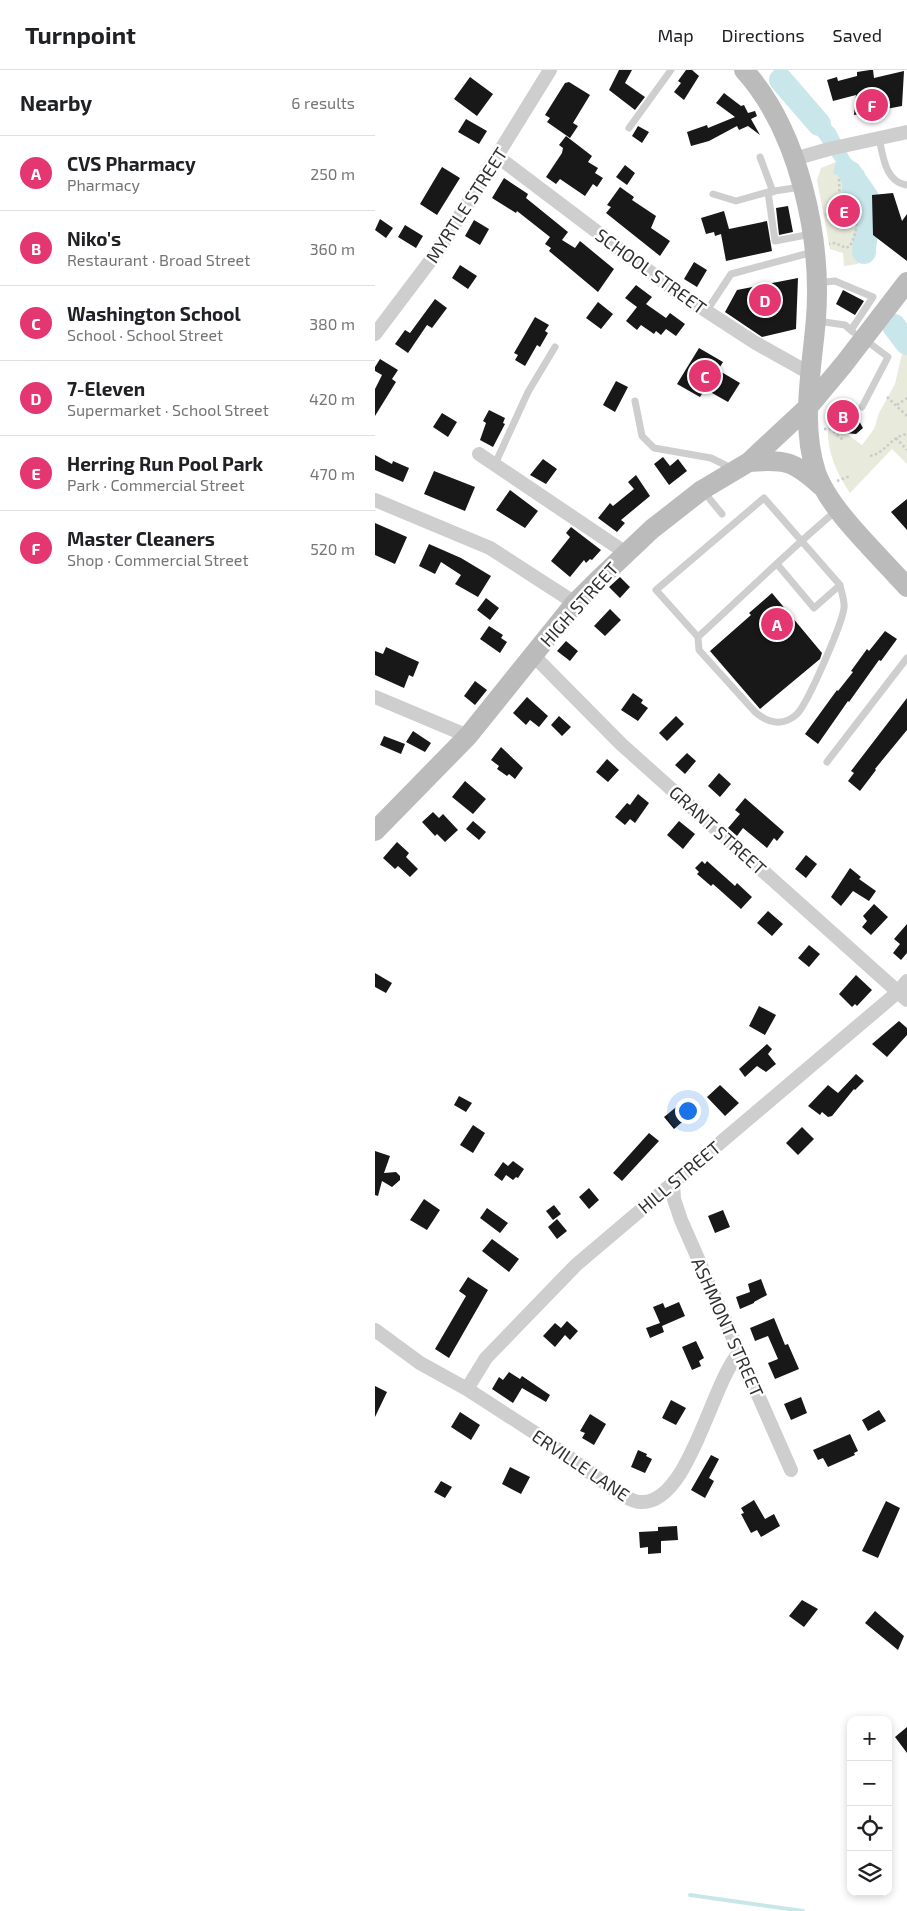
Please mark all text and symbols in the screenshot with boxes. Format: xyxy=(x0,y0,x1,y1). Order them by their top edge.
text: Turnpoint xyxy=(25,20,136,49)
text: Map xyxy=(657,24,694,46)
text: Directions xyxy=(722,24,805,46)
text: Saved xyxy=(833,24,882,46)
pin: F xyxy=(856,86,888,124)
text: Nearby xyxy=(20,90,92,115)
text: 6 results xyxy=(291,93,355,112)
street label: MYRTLE STREET xyxy=(421,143,512,267)
text: CVS Pharmacy xyxy=(67,152,196,175)
text: A xyxy=(31,164,41,183)
text: 250 m xyxy=(310,164,355,183)
text: Pharmacy xyxy=(67,175,140,194)
pin: E xyxy=(828,192,860,230)
street label: SCHOOL STREET xyxy=(591,223,711,319)
text: Niko's xyxy=(67,227,121,250)
text: B xyxy=(31,239,41,258)
text: 360 m xyxy=(310,239,355,258)
text: Restaurant · Broad Street xyxy=(67,250,250,269)
pin: D xyxy=(749,281,781,319)
text: Washington School xyxy=(67,302,241,325)
text: C xyxy=(31,314,41,333)
text: 380 m xyxy=(309,314,355,333)
text: School · School Street xyxy=(67,325,223,344)
pin: C xyxy=(689,357,721,395)
text: 7-Eleven xyxy=(67,377,145,400)
text: D xyxy=(31,389,41,408)
text: 420 m xyxy=(309,389,355,408)
pin: B xyxy=(827,397,859,435)
text: Supermarket · School Street xyxy=(67,400,269,419)
text: Herring Run Pool Park xyxy=(67,452,263,475)
text: E xyxy=(31,464,41,483)
text: 470 m xyxy=(310,464,355,483)
text: Park · Commercial Street xyxy=(67,475,244,494)
text: Master Cleaners xyxy=(67,527,215,550)
text: F xyxy=(32,539,40,558)
text: 520 m xyxy=(310,539,355,558)
text: Shop · Commercial Street xyxy=(67,550,249,569)
street label: HIGH STREET xyxy=(535,557,623,651)
pin: A xyxy=(761,605,793,643)
street label: GRANT STREET xyxy=(665,781,771,880)
your location xyxy=(675,1098,701,1124)
street label: HILL STREET xyxy=(633,1136,725,1218)
street label: ASHMONT STREET xyxy=(687,1254,769,1401)
street label: ERVILLE LANE xyxy=(528,1424,634,1506)
map controls xyxy=(847,1716,892,1896)
button: + xyxy=(847,1716,892,1761)
button: − xyxy=(847,1761,892,1806)
button: locate xyxy=(847,1806,892,1851)
button: layers xyxy=(847,1851,892,1896)

